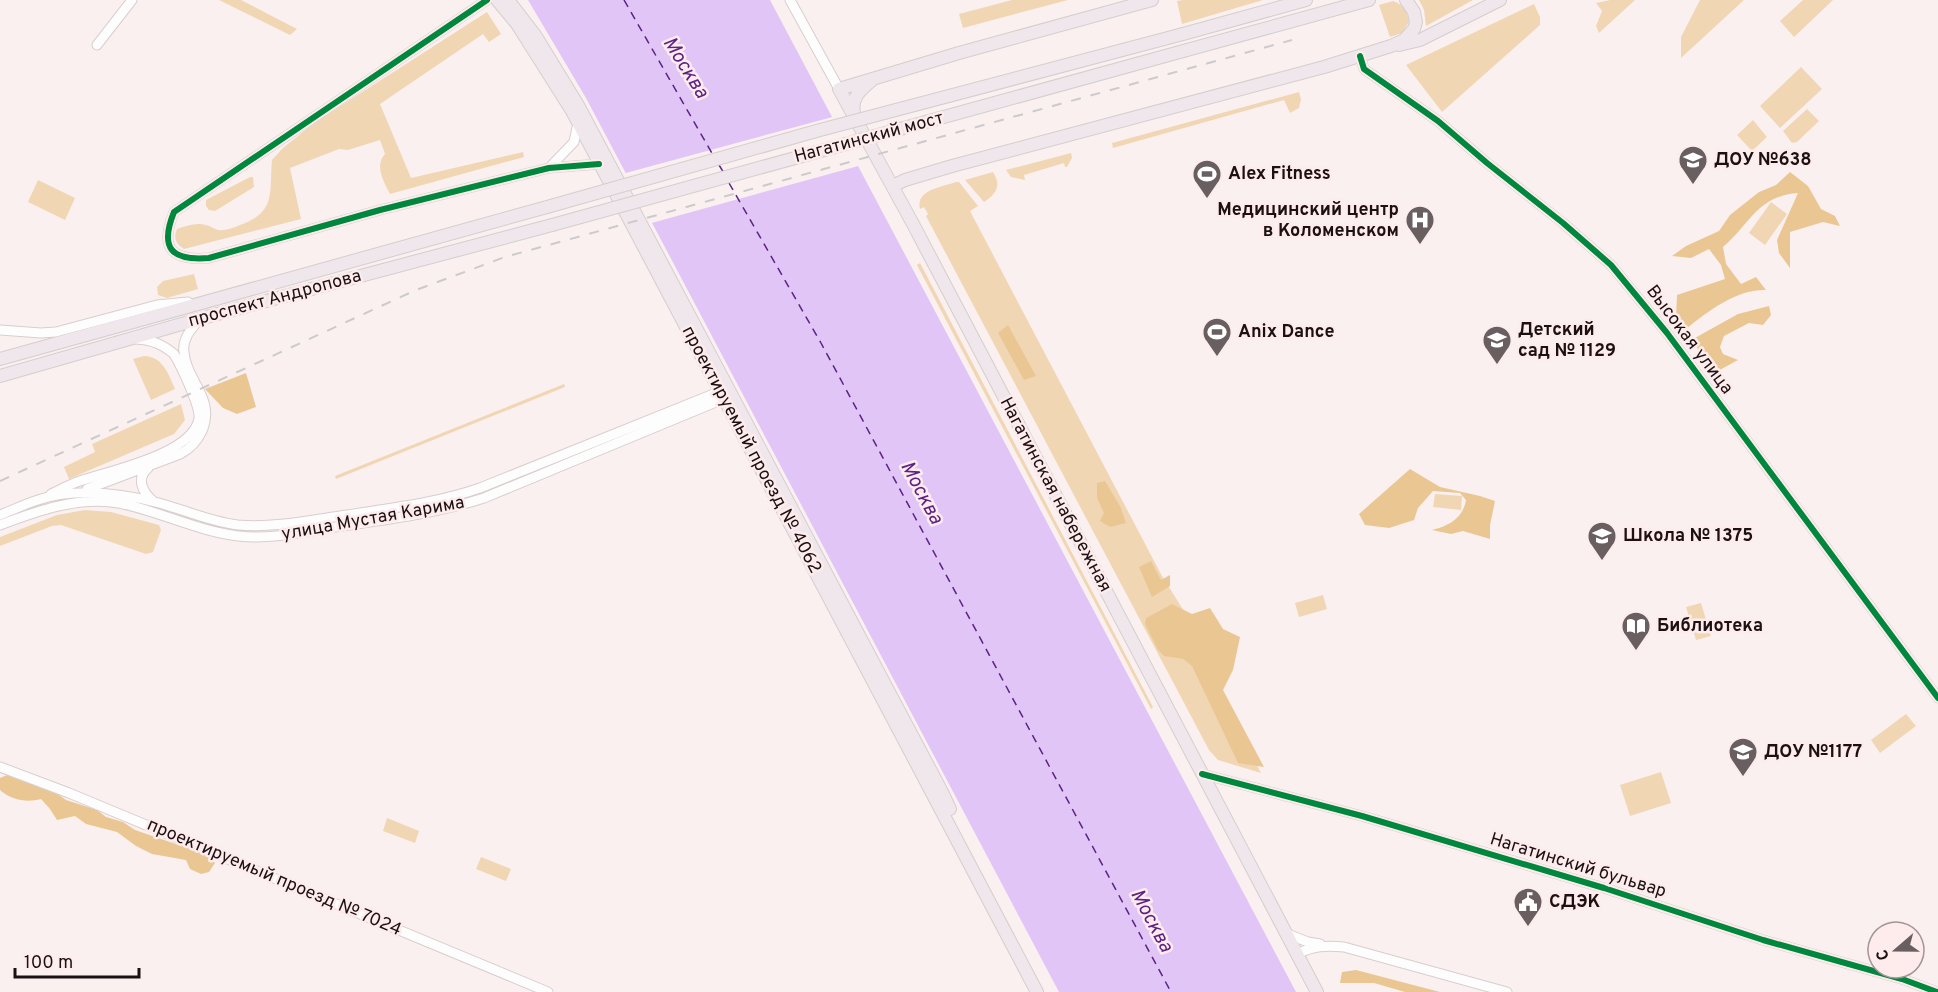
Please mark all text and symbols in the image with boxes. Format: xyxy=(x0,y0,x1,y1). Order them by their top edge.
water label: Москва xyxy=(656,32,714,104)
street label: Нагатинский мост xyxy=(792,107,946,169)
school or university icon: ДОУ №638 xyxy=(1677,144,1709,186)
place label: ДОУ №638 xyxy=(1714,149,1812,172)
sports icon: Alex Fitness xyxy=(1191,158,1223,200)
place label: Alex Fitness xyxy=(1228,163,1331,186)
place label: Медицинский центр в Коломенском xyxy=(1217,199,1399,243)
hospital icon: Медицинский центр в Коломенском xyxy=(1404,204,1436,246)
street label: проспект Андропова xyxy=(186,265,364,333)
street label: Высокая улица xyxy=(1640,281,1738,399)
sports icon: Anix Dance xyxy=(1201,316,1233,358)
place label: Детский сад № 1129 xyxy=(1518,319,1616,363)
place label: Anix Dance xyxy=(1238,321,1335,344)
street label: проектируемый проезд № 4062 xyxy=(676,322,826,578)
school or university icon: Детский сад № 1129 xyxy=(1481,324,1513,366)
street label: Нагатинская набережная xyxy=(994,393,1116,597)
water label: Москва xyxy=(894,457,949,530)
street label: улица Мустая Карима xyxy=(280,492,466,546)
school or university icon: Школа № 1375 xyxy=(1586,520,1618,562)
place label: Школа № 1375 xyxy=(1623,525,1753,548)
library icon: Библиотека xyxy=(1620,610,1652,652)
place label: Библиотека xyxy=(1657,615,1763,638)
school or university icon: ДОУ №1177 xyxy=(1727,736,1759,778)
place label: ДОУ №1177 xyxy=(1764,741,1862,764)
street label: проектируемый проезд № 7024 xyxy=(143,814,405,942)
street label: Нагатинский бульвар xyxy=(1487,828,1669,904)
water label: Москва xyxy=(1124,885,1179,958)
public building icon: СДЭК xyxy=(1512,886,1544,928)
place label: СДЭК xyxy=(1549,891,1601,914)
north arrow xyxy=(1866,920,1926,980)
scale bar xyxy=(15,941,140,979)
text: С xyxy=(1873,946,1895,963)
text: 100 m xyxy=(24,952,73,975)

